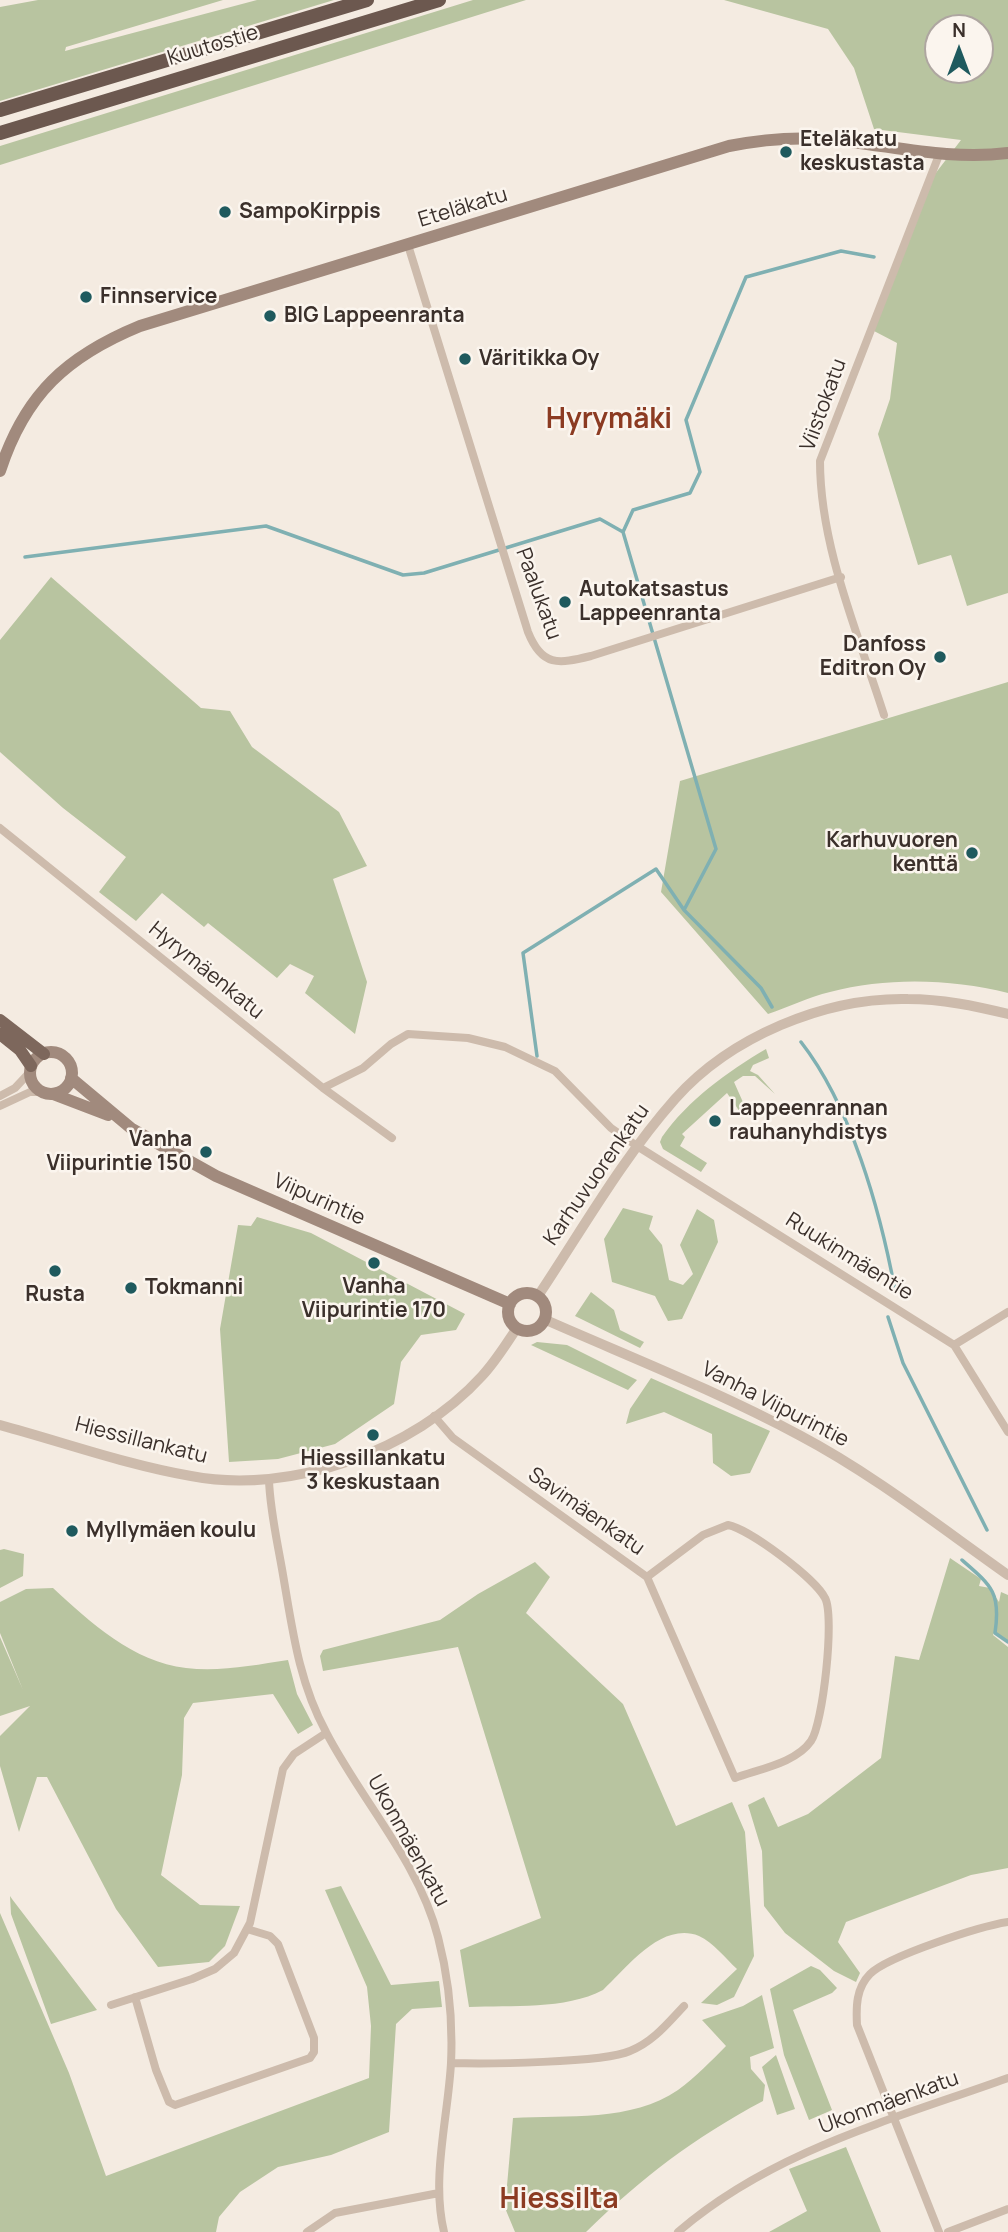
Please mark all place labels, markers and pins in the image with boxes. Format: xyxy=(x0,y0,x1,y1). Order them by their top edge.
place label: Eteläkatu keskustasta xyxy=(800,127,925,177)
marker: Eteläkatu keskustasta xyxy=(778,144,794,160)
place label: SampoKirppis xyxy=(239,199,381,225)
marker: SampoKirppis xyxy=(217,204,233,220)
place label: Finnservice xyxy=(100,284,217,310)
marker: Finnservice xyxy=(78,289,94,305)
place label: BIG Lappeenranta xyxy=(284,303,465,329)
marker: BIG Lappeenranta xyxy=(262,308,278,324)
place label: Väritikka Oy xyxy=(479,346,599,372)
marker: Väritikka Oy xyxy=(457,351,473,367)
place label: Autokatsastus Lappeenranta xyxy=(579,577,729,627)
marker: Autokatsastus Lappeenranta xyxy=(557,594,573,610)
place label: Danfoss Editron Oy xyxy=(820,632,926,682)
marker: Danfoss Editron Oy xyxy=(932,649,948,665)
place label: Karhuvuoren kenttä xyxy=(826,828,958,878)
marker: Karhuvuoren kenttä xyxy=(964,845,980,861)
place label: Lappeenrannan rauhanyhdistys xyxy=(729,1096,888,1146)
marker: Lappeenrannan rauhanyhdistys xyxy=(707,1113,723,1129)
place label: Vanha Viipurintie 150 xyxy=(47,1127,192,1177)
marker: Vanha Viipurintie 150 xyxy=(198,1144,214,1160)
marker: Vanha Viipurintie 170 xyxy=(366,1255,382,1271)
marker: Rusta xyxy=(47,1263,63,1279)
place label: Vanha Viipurintie 170 xyxy=(302,1274,446,1324)
place label: Tokmanni xyxy=(145,1275,243,1301)
marker: Tokmanni xyxy=(123,1280,139,1296)
place label: Rusta xyxy=(25,1282,85,1308)
marker: Hiessillankatu 3 keskustaan xyxy=(365,1427,381,1443)
place label: Hiessillankatu 3 keskustaan xyxy=(301,1446,445,1496)
place label: Myllymäen koulu xyxy=(86,1518,256,1544)
marker: Myllymäen koulu xyxy=(64,1523,80,1539)

